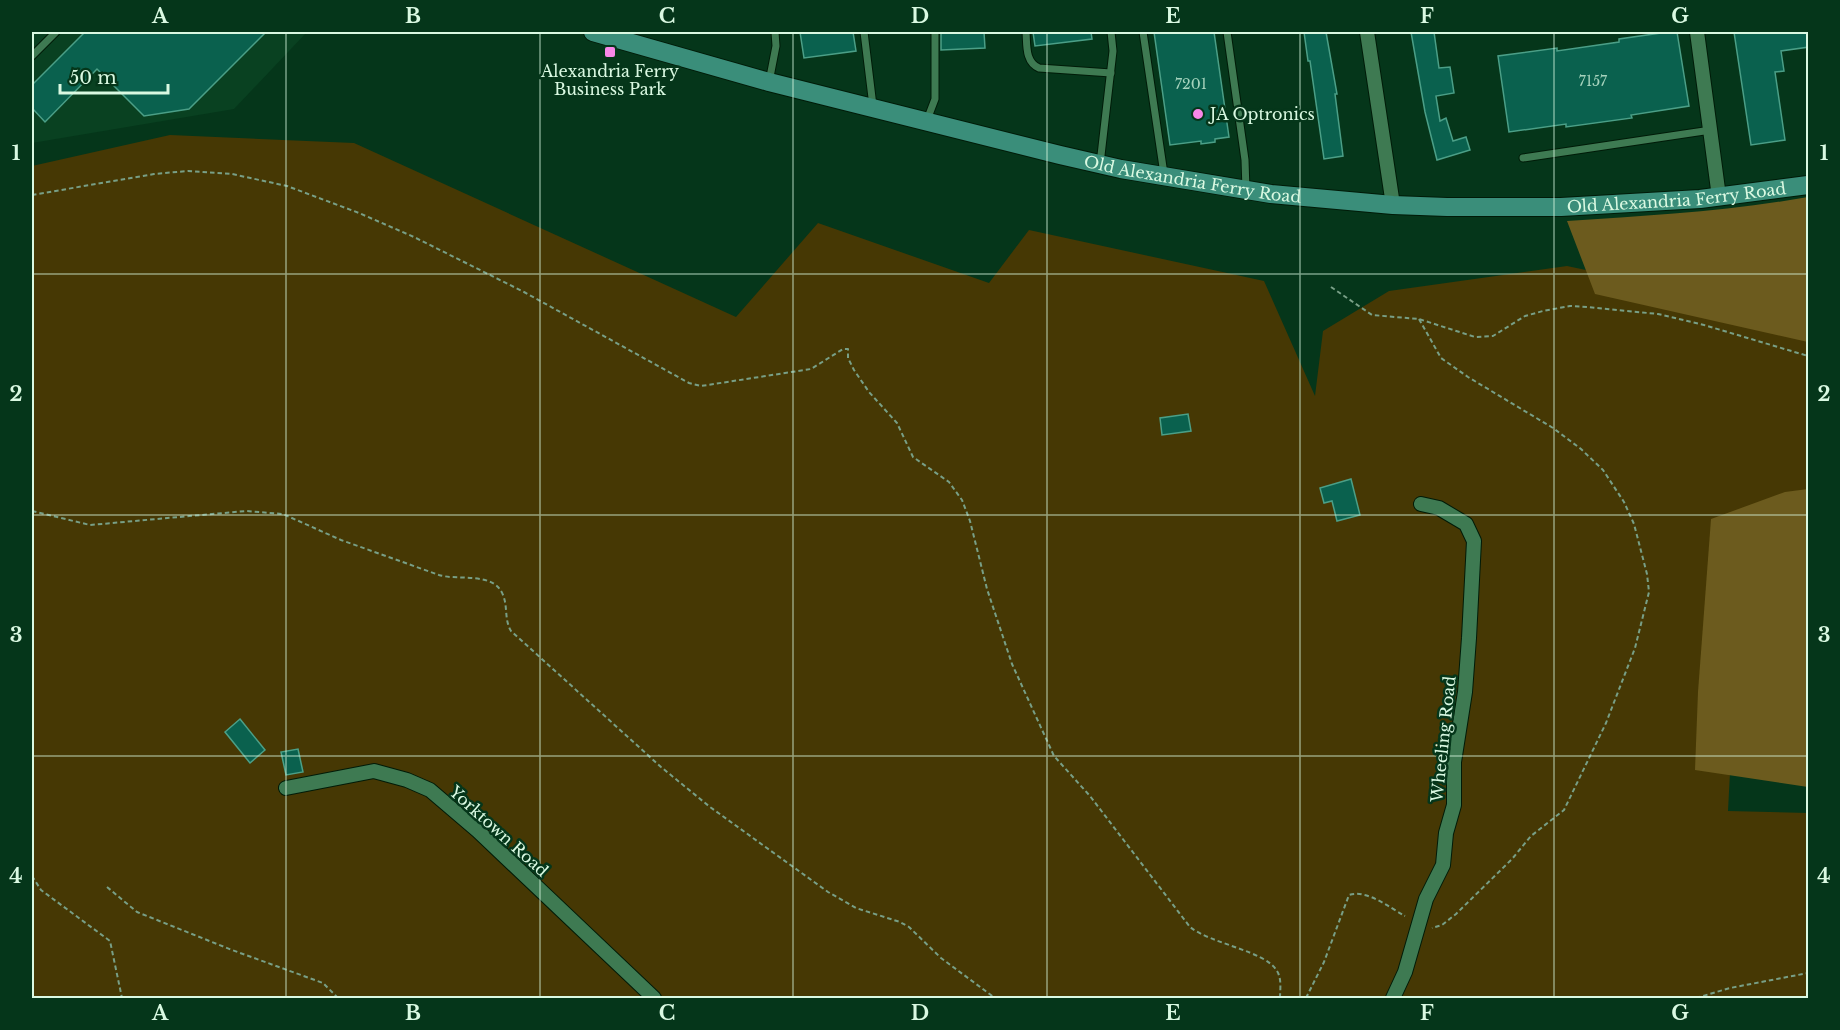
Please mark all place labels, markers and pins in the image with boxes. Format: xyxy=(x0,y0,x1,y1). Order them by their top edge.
marker: Alexandria Ferry Business Park xyxy=(603,45,617,59)
place label: Alexandria Ferry Business Park xyxy=(540,61,680,99)
place label: JA Optronics xyxy=(1208,104,1315,124)
marker: JA Optronics xyxy=(1191,107,1205,121)

